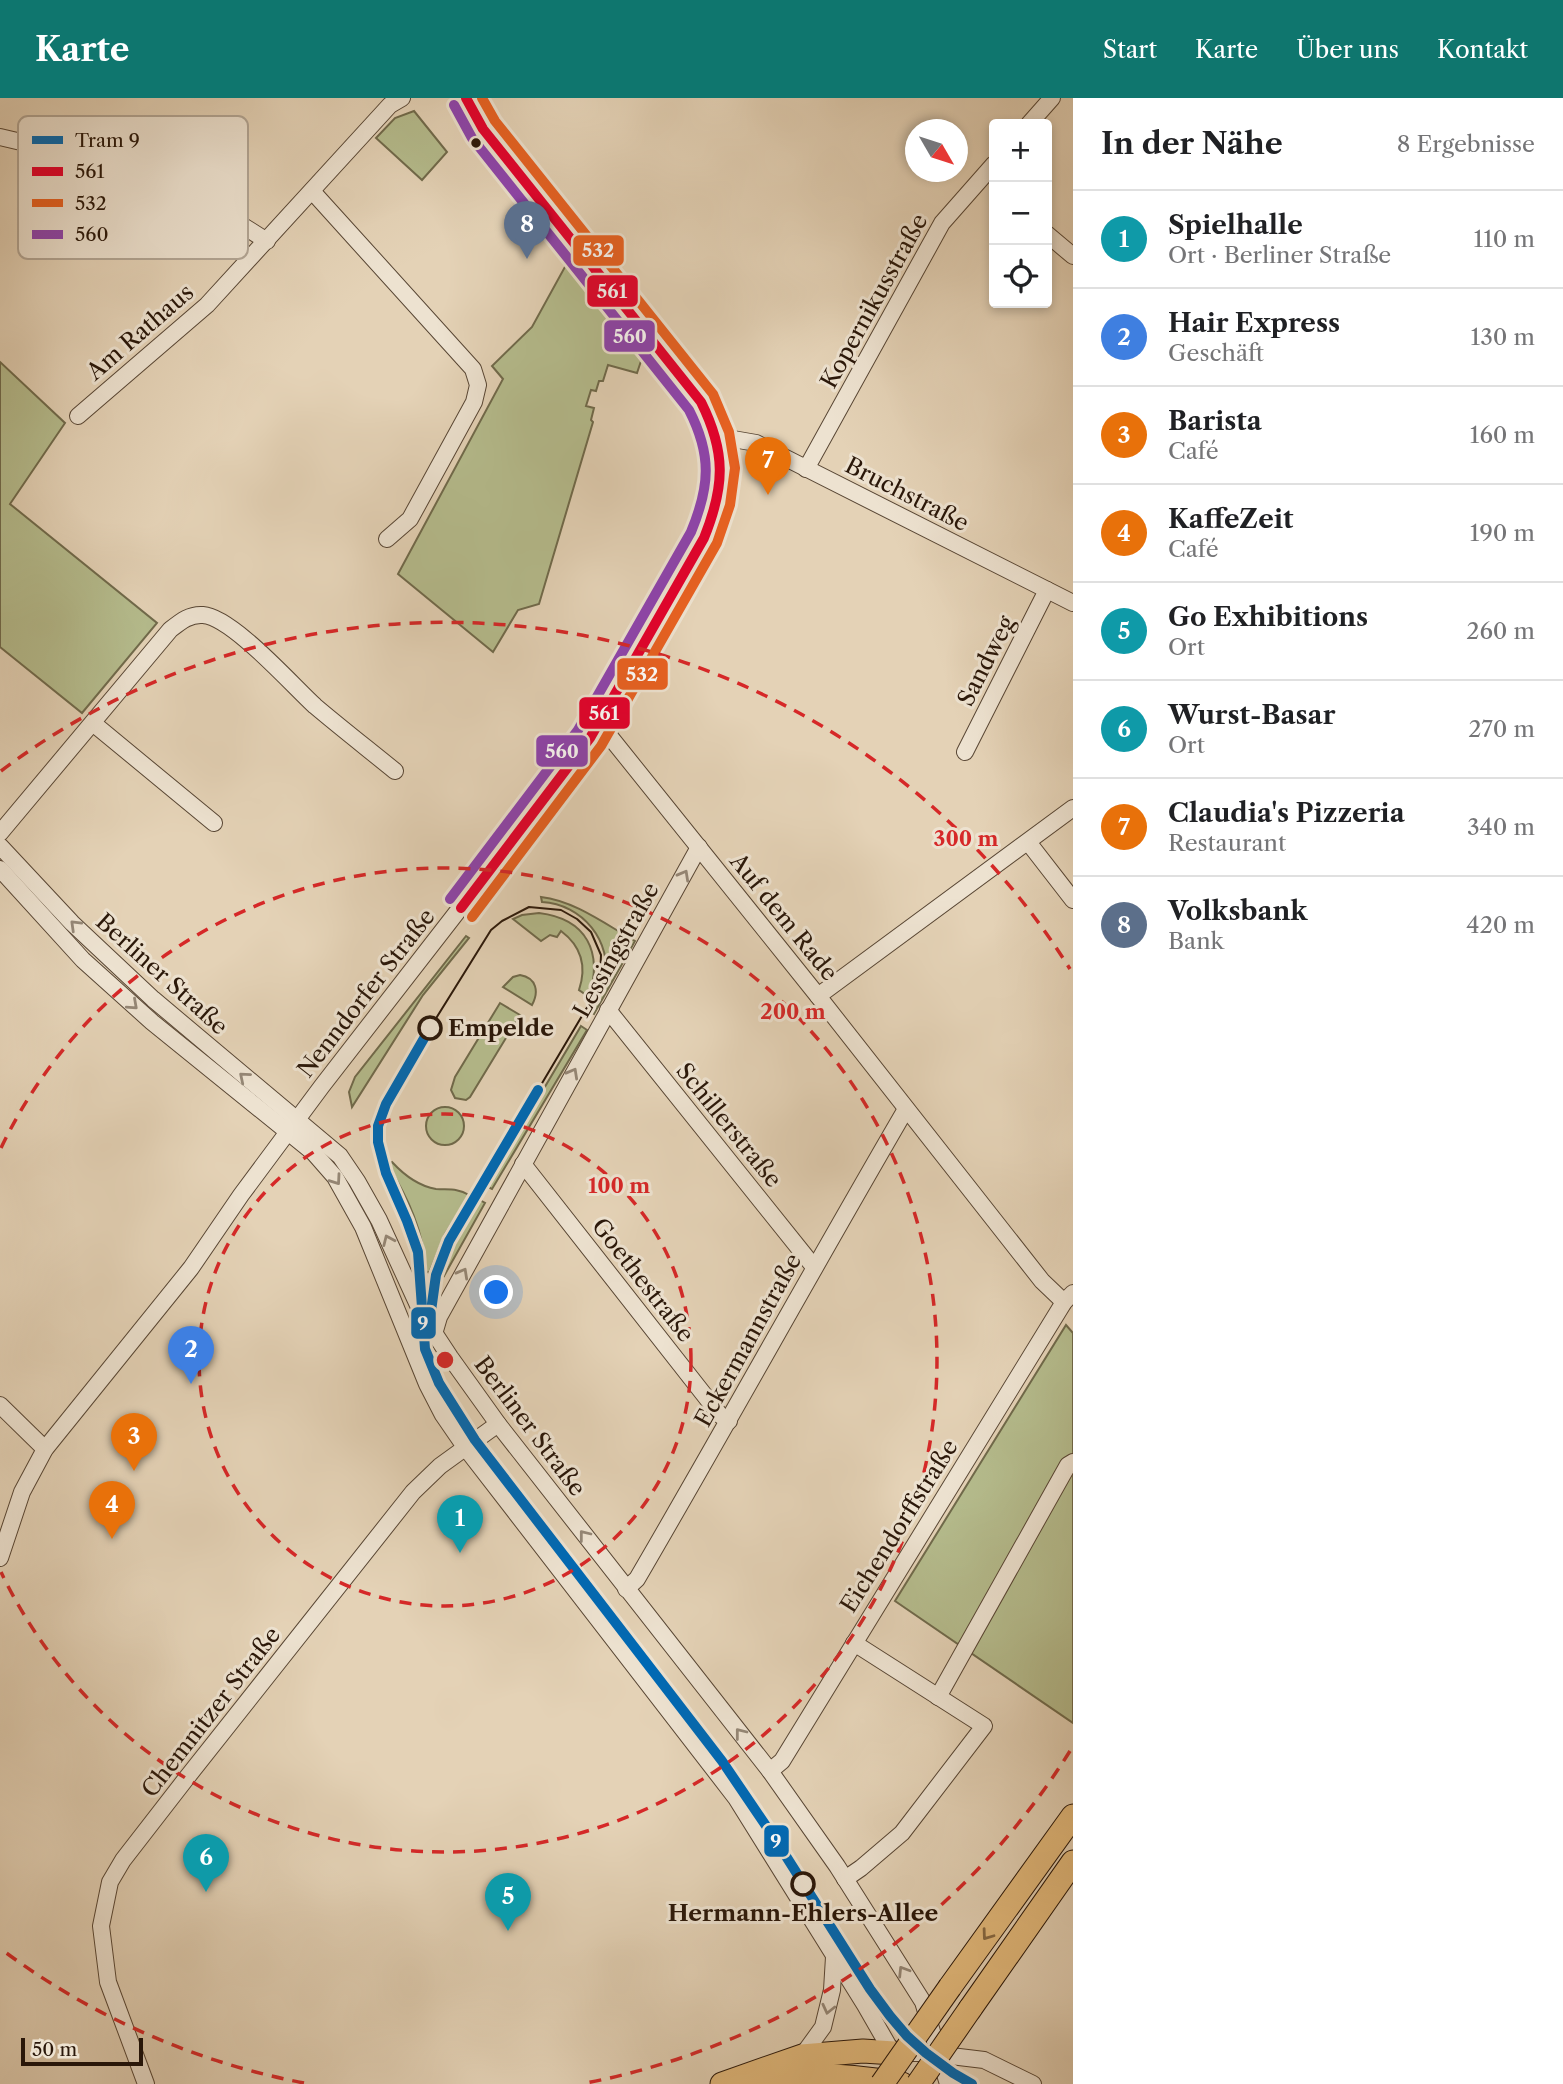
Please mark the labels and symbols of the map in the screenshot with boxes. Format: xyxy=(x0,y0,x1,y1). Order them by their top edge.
legend xyxy=(18,116,248,259)
north arrow xyxy=(905,119,968,182)
text: Tram 9 xyxy=(75,129,140,152)
unlabelled marker xyxy=(469,136,483,150)
text: 561 xyxy=(75,160,104,183)
text: 532 xyxy=(75,192,107,215)
pin: 8 xyxy=(504,201,550,259)
street label: Kopernikusstraße xyxy=(814,209,934,393)
text: 560 xyxy=(75,223,109,246)
line badge: 532 xyxy=(572,234,625,267)
text: 532 xyxy=(582,239,614,262)
line badge: 561 xyxy=(586,274,639,308)
street label: Am Rathaus xyxy=(80,278,199,387)
text: 561 xyxy=(597,280,628,303)
line badge: 560 xyxy=(603,319,656,353)
text: 560 xyxy=(613,325,647,348)
pin: 7 xyxy=(745,437,791,495)
street label: Bruchstraße xyxy=(841,451,973,537)
street label: Sandweg xyxy=(951,610,1021,711)
line badge: 532 xyxy=(616,657,669,691)
text: 532 xyxy=(626,663,658,686)
line badge: 561 xyxy=(578,696,631,730)
text: 561 xyxy=(589,702,620,725)
line badge: 560 xyxy=(535,734,589,768)
text: 560 xyxy=(545,740,579,763)
text: 300 m xyxy=(934,826,998,851)
street label: Auf dem Rade xyxy=(724,847,844,986)
one-way arrow xyxy=(676,869,689,882)
street label: Lessingstraße xyxy=(567,878,665,1022)
street label: Nenndorfer Straße xyxy=(291,903,441,1083)
street label: Berliner Straße xyxy=(90,908,234,1040)
one-way arrow xyxy=(70,921,83,934)
one-way arrow xyxy=(125,997,138,1010)
text: 200 m xyxy=(760,999,826,1024)
place label: Empelde xyxy=(448,1014,554,1042)
marker: Empelde xyxy=(418,1016,442,1040)
street label: Schillerstraße xyxy=(670,1057,788,1193)
one-way arrow xyxy=(565,1068,578,1081)
one-way arrow xyxy=(239,1073,252,1085)
one-way arrow xyxy=(328,1172,340,1185)
text: 100 m xyxy=(588,1173,650,1198)
street label: Goethestraße xyxy=(586,1212,700,1348)
one-way arrow xyxy=(382,1234,396,1247)
street label: Eckermannstraße xyxy=(689,1248,807,1432)
one-way arrow xyxy=(455,1268,469,1280)
your location xyxy=(479,1275,513,1309)
line badge: 9 xyxy=(410,1306,437,1340)
text: 9 xyxy=(417,1312,429,1335)
pin: 2 xyxy=(168,1326,214,1384)
centre of rings xyxy=(433,1348,457,1372)
street label: Berliner Straße xyxy=(468,1351,592,1501)
pin: 3 xyxy=(111,1413,157,1471)
street label: Eichendorffstraße xyxy=(834,1434,964,1618)
pin: 4 xyxy=(89,1481,135,1539)
pin: 1 xyxy=(437,1495,483,1553)
one-way arrow xyxy=(580,1530,593,1542)
street label: Chemnitzer Straße xyxy=(136,1621,286,1803)
one-way arrow xyxy=(735,1728,748,1741)
line badge: 9 xyxy=(763,1824,790,1858)
text: 9 xyxy=(770,1830,782,1853)
pin: 6 xyxy=(183,1834,229,1892)
marker: Hermann-Ehlers-Allee xyxy=(791,1872,815,1896)
pin: 5 xyxy=(485,1873,531,1931)
place label: Hermann-Ehlers-Allee xyxy=(668,1899,938,1927)
one-way arrow xyxy=(983,1927,995,1940)
one-way arrow xyxy=(898,1965,911,1978)
one-way arrow xyxy=(822,2003,836,2015)
scale bar xyxy=(21,2035,144,2067)

